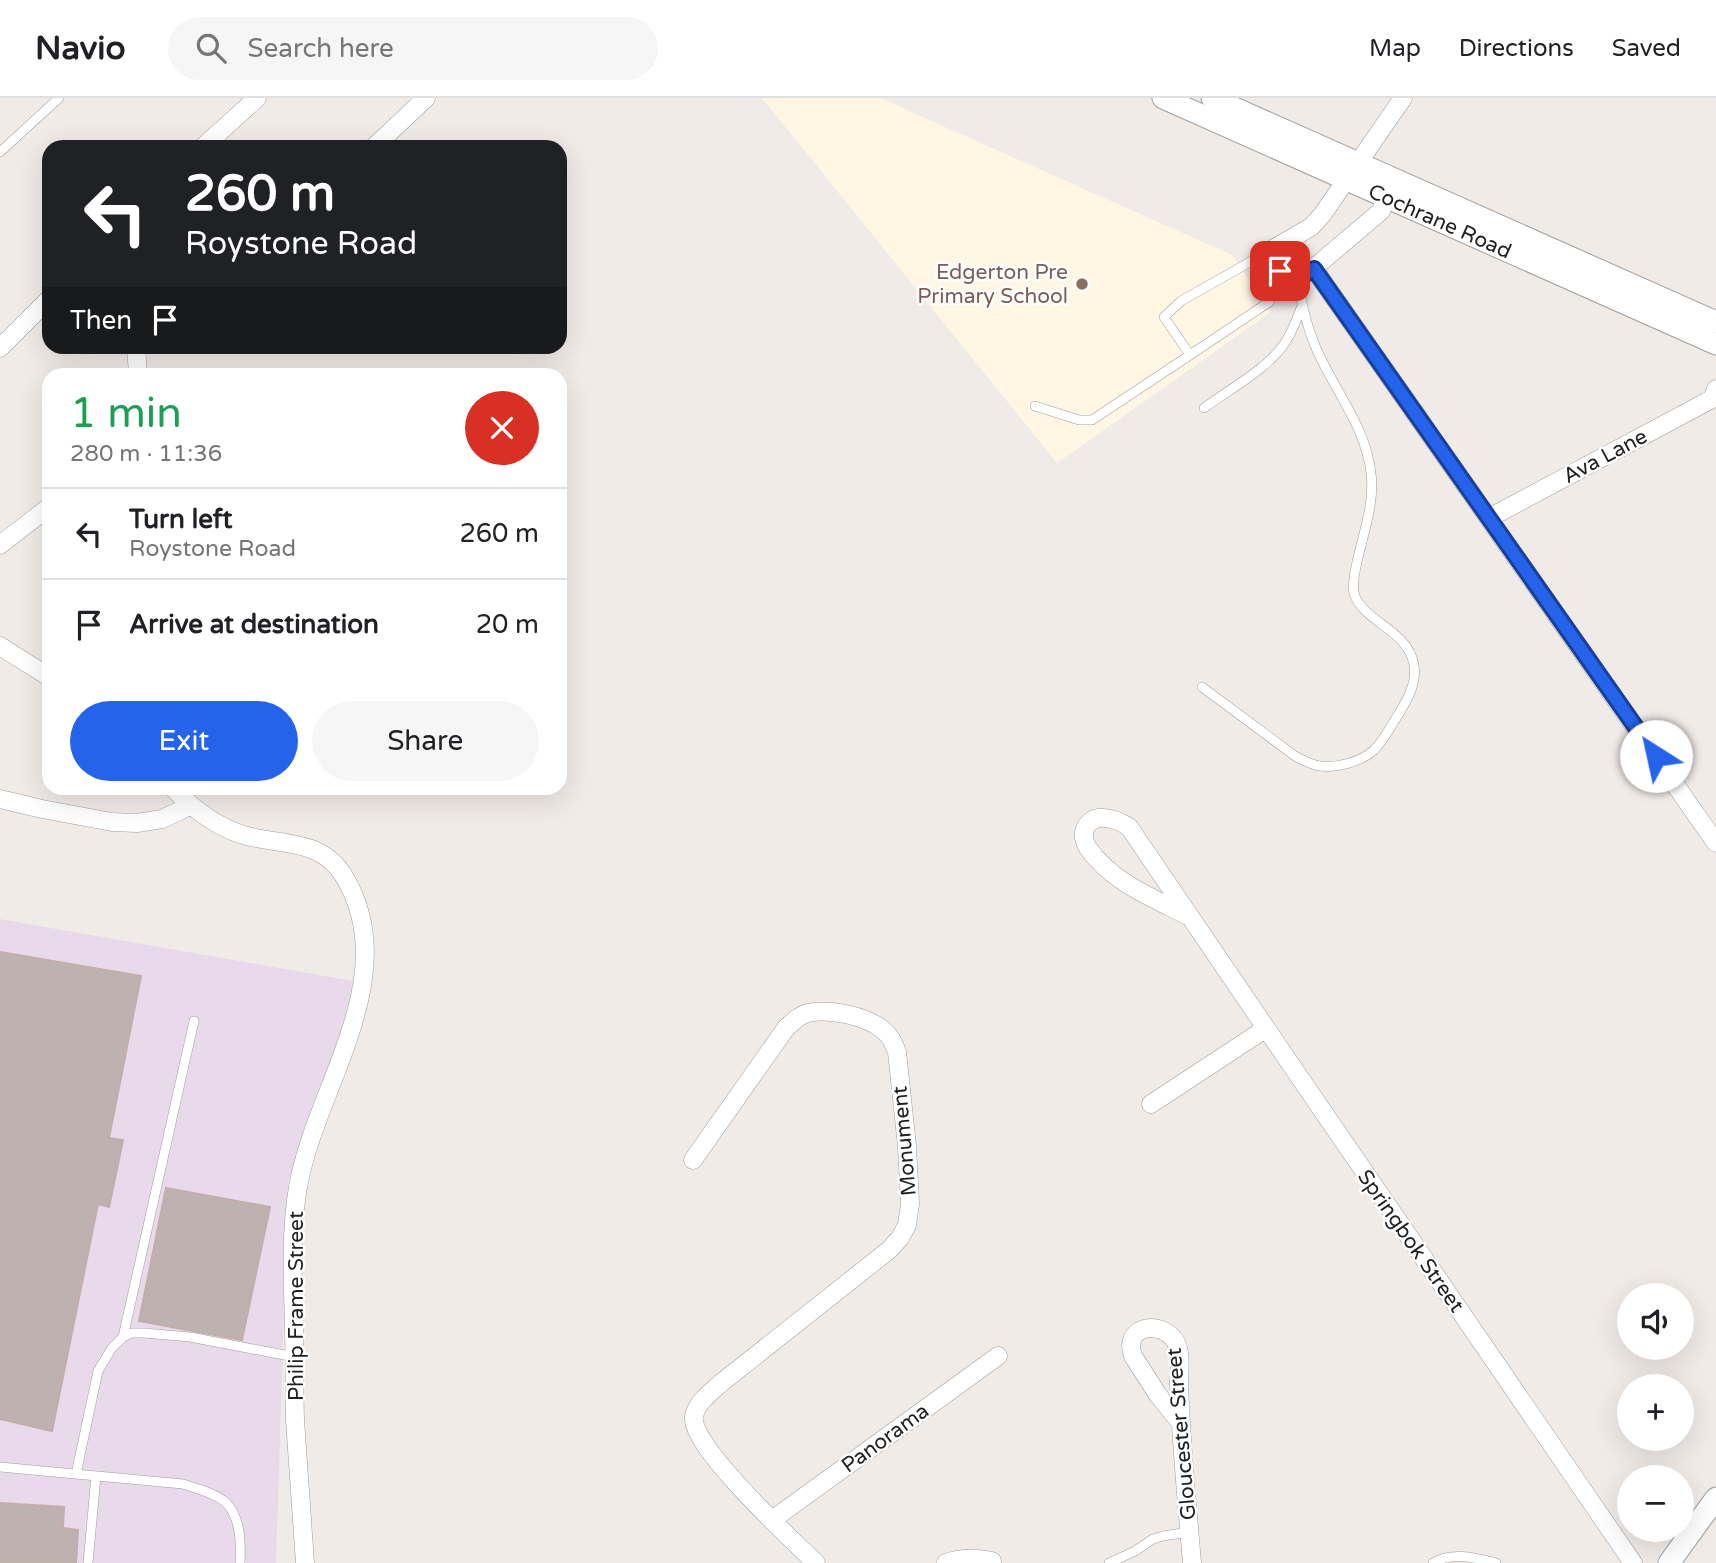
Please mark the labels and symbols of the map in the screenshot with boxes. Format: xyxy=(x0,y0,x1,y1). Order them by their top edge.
street label: Cochrane Road xyxy=(1364,179,1515,264)
pin xyxy=(1250,241,1310,301)
place label: Edgerton Pre Primary School xyxy=(917,260,1068,309)
marker: Edgerton Pre Primary School xyxy=(1074,276,1090,292)
street label: Ava Lane xyxy=(1559,424,1652,489)
position arrow xyxy=(1619,719,1693,793)
street label: Monument xyxy=(887,1085,922,1197)
street label: Springbok Street xyxy=(1352,1165,1469,1317)
street label: Philip Frame Street xyxy=(284,1211,309,1401)
street label: Gloucester Street xyxy=(1162,1347,1201,1521)
street label: Panorama xyxy=(837,1398,934,1478)

